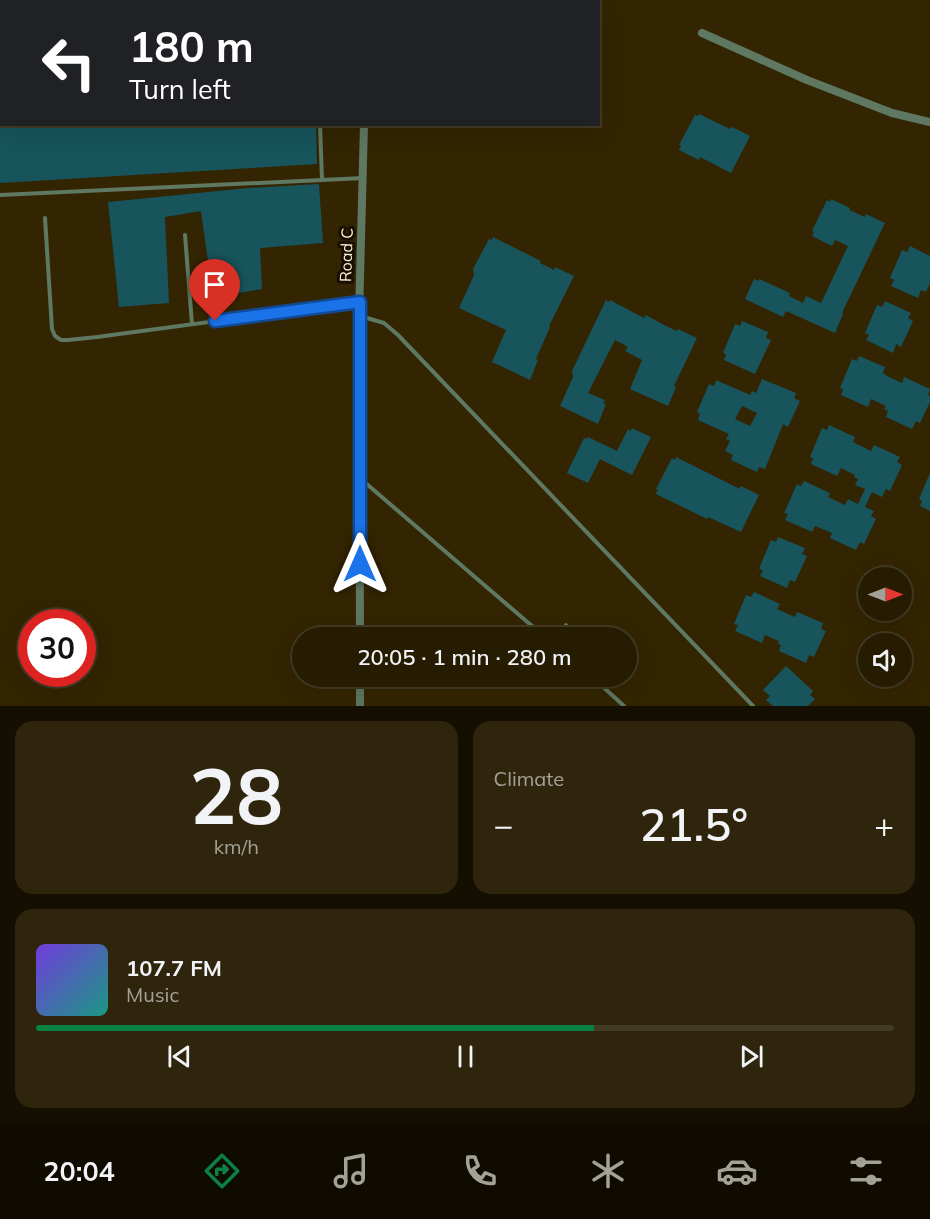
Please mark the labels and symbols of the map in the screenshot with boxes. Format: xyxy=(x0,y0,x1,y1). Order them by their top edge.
street label: Road C xyxy=(335,227,357,283)
pin xyxy=(189,259,240,321)
position arrow xyxy=(328,532,392,596)
north arrow xyxy=(858,567,912,621)
speed limit sign: 30 xyxy=(18,609,96,687)

